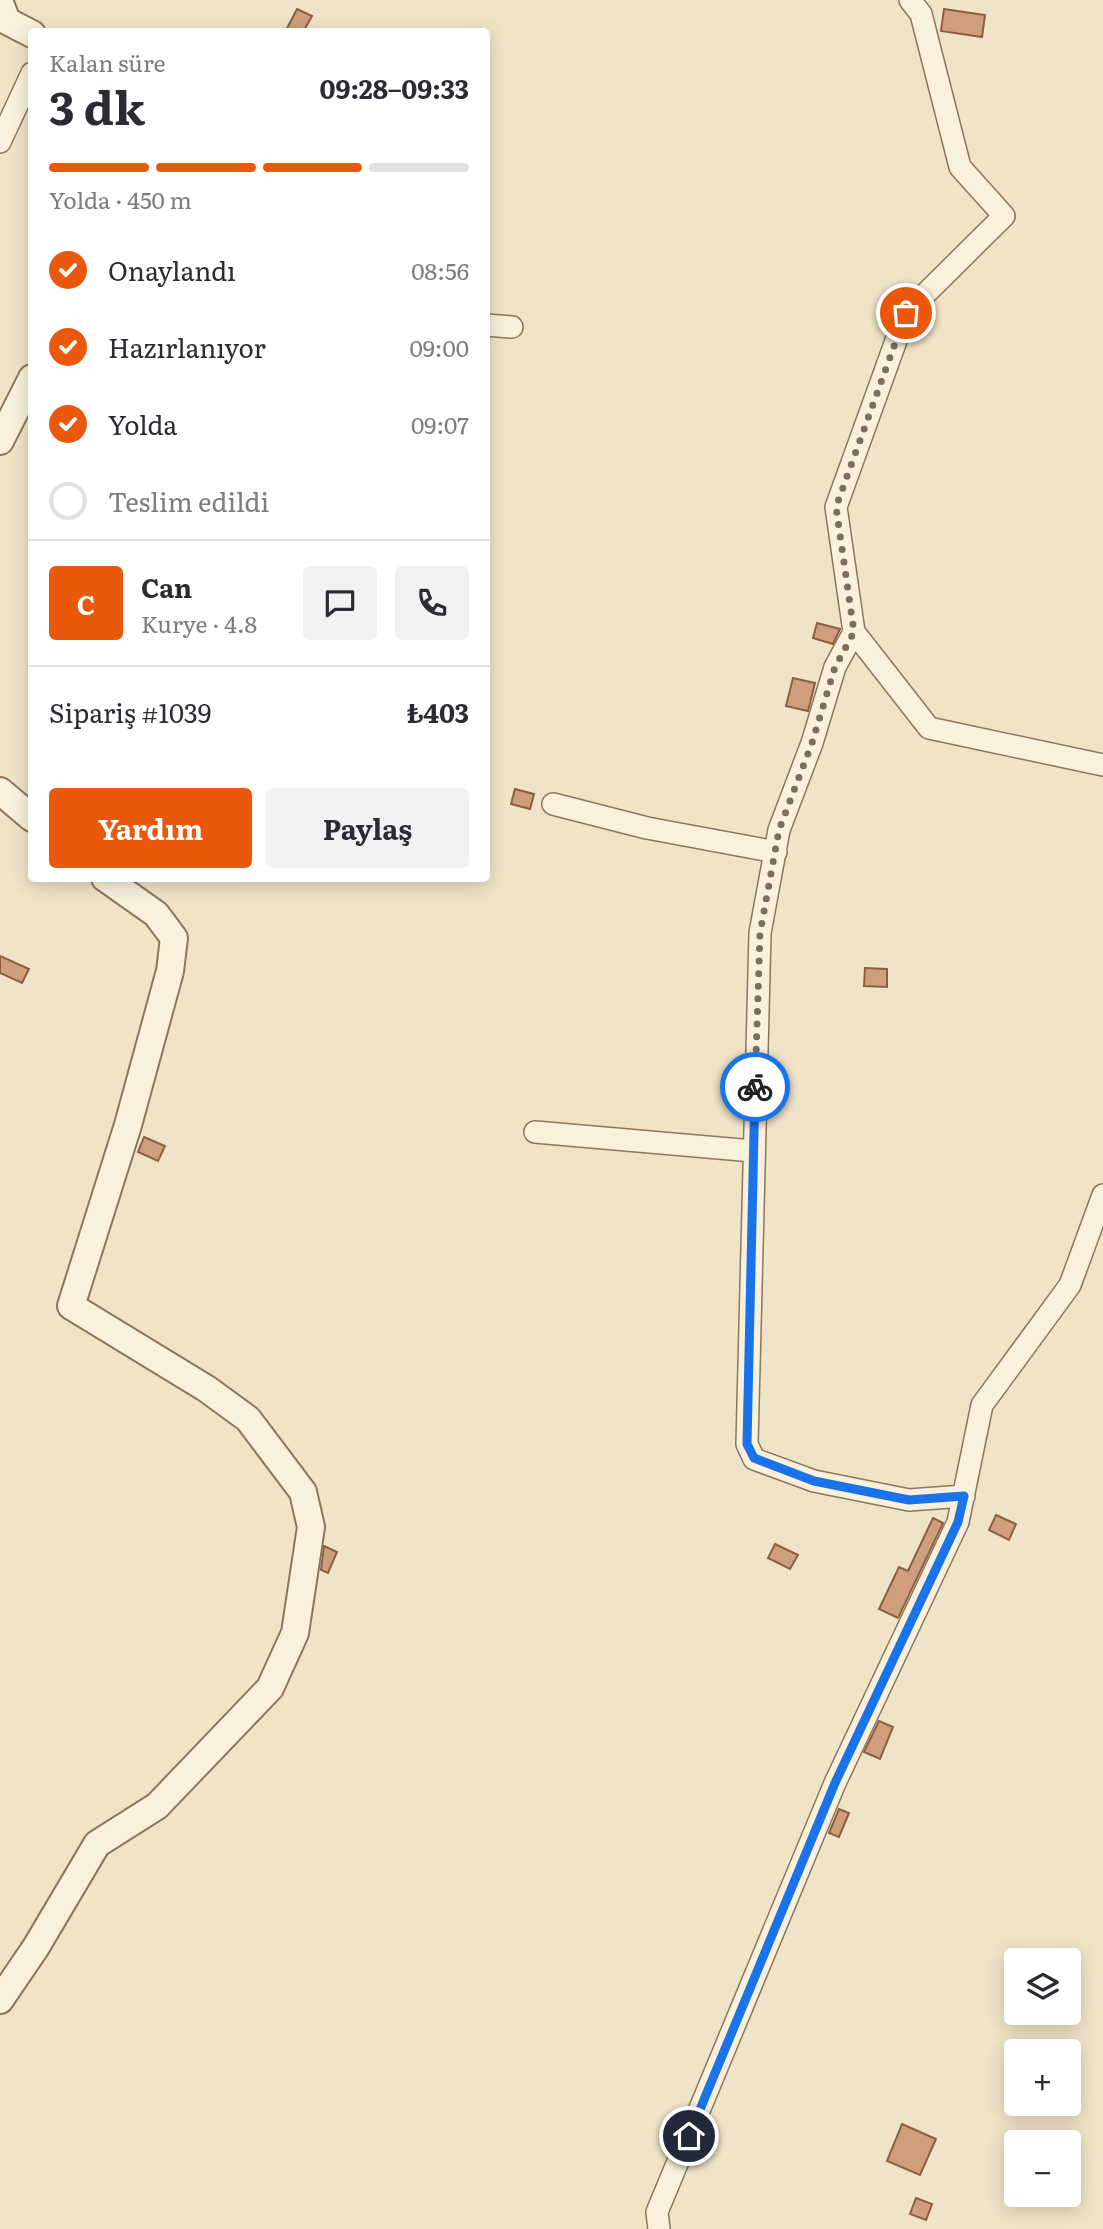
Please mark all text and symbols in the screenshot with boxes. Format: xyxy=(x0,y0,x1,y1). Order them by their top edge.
text: Kalan süre xyxy=(49,45,166,79)
text: 09:28–09:33 xyxy=(319,68,469,107)
text: 3 dk xyxy=(49,71,145,139)
text: Yolda · 450 m xyxy=(49,182,192,216)
text: Onaylandı xyxy=(108,250,236,289)
icon: check xyxy=(49,251,87,289)
text: 08:56 xyxy=(411,253,469,287)
pin xyxy=(876,283,936,343)
icon: bag xyxy=(887,294,925,332)
text: Hazırlanıyor xyxy=(108,327,266,366)
icon: check xyxy=(49,328,87,366)
text: 09:00 xyxy=(409,330,469,364)
text: Yolda xyxy=(108,404,177,443)
icon: check xyxy=(49,405,87,443)
text: 09:07 xyxy=(411,407,469,441)
text: Teslim edildi xyxy=(108,481,269,520)
button: chat xyxy=(303,566,377,640)
button: phone xyxy=(395,566,469,640)
text: Can xyxy=(141,567,192,606)
text: C xyxy=(77,584,95,623)
text: Kurye · 4.8 xyxy=(141,606,257,640)
text: Sipariş #1039 xyxy=(49,692,211,731)
text: ₺403 xyxy=(406,692,469,731)
button: Yardım xyxy=(49,788,252,868)
button: Paylaş xyxy=(266,788,469,868)
courier xyxy=(720,1052,790,1122)
icon: bike xyxy=(736,1068,774,1106)
map controls xyxy=(1004,1948,1081,2207)
button: layers xyxy=(1004,1948,1081,2025)
button: + xyxy=(1004,2039,1081,2116)
pin xyxy=(659,2106,719,2166)
icon: home xyxy=(670,2117,708,2155)
button: − xyxy=(1004,2130,1081,2207)

